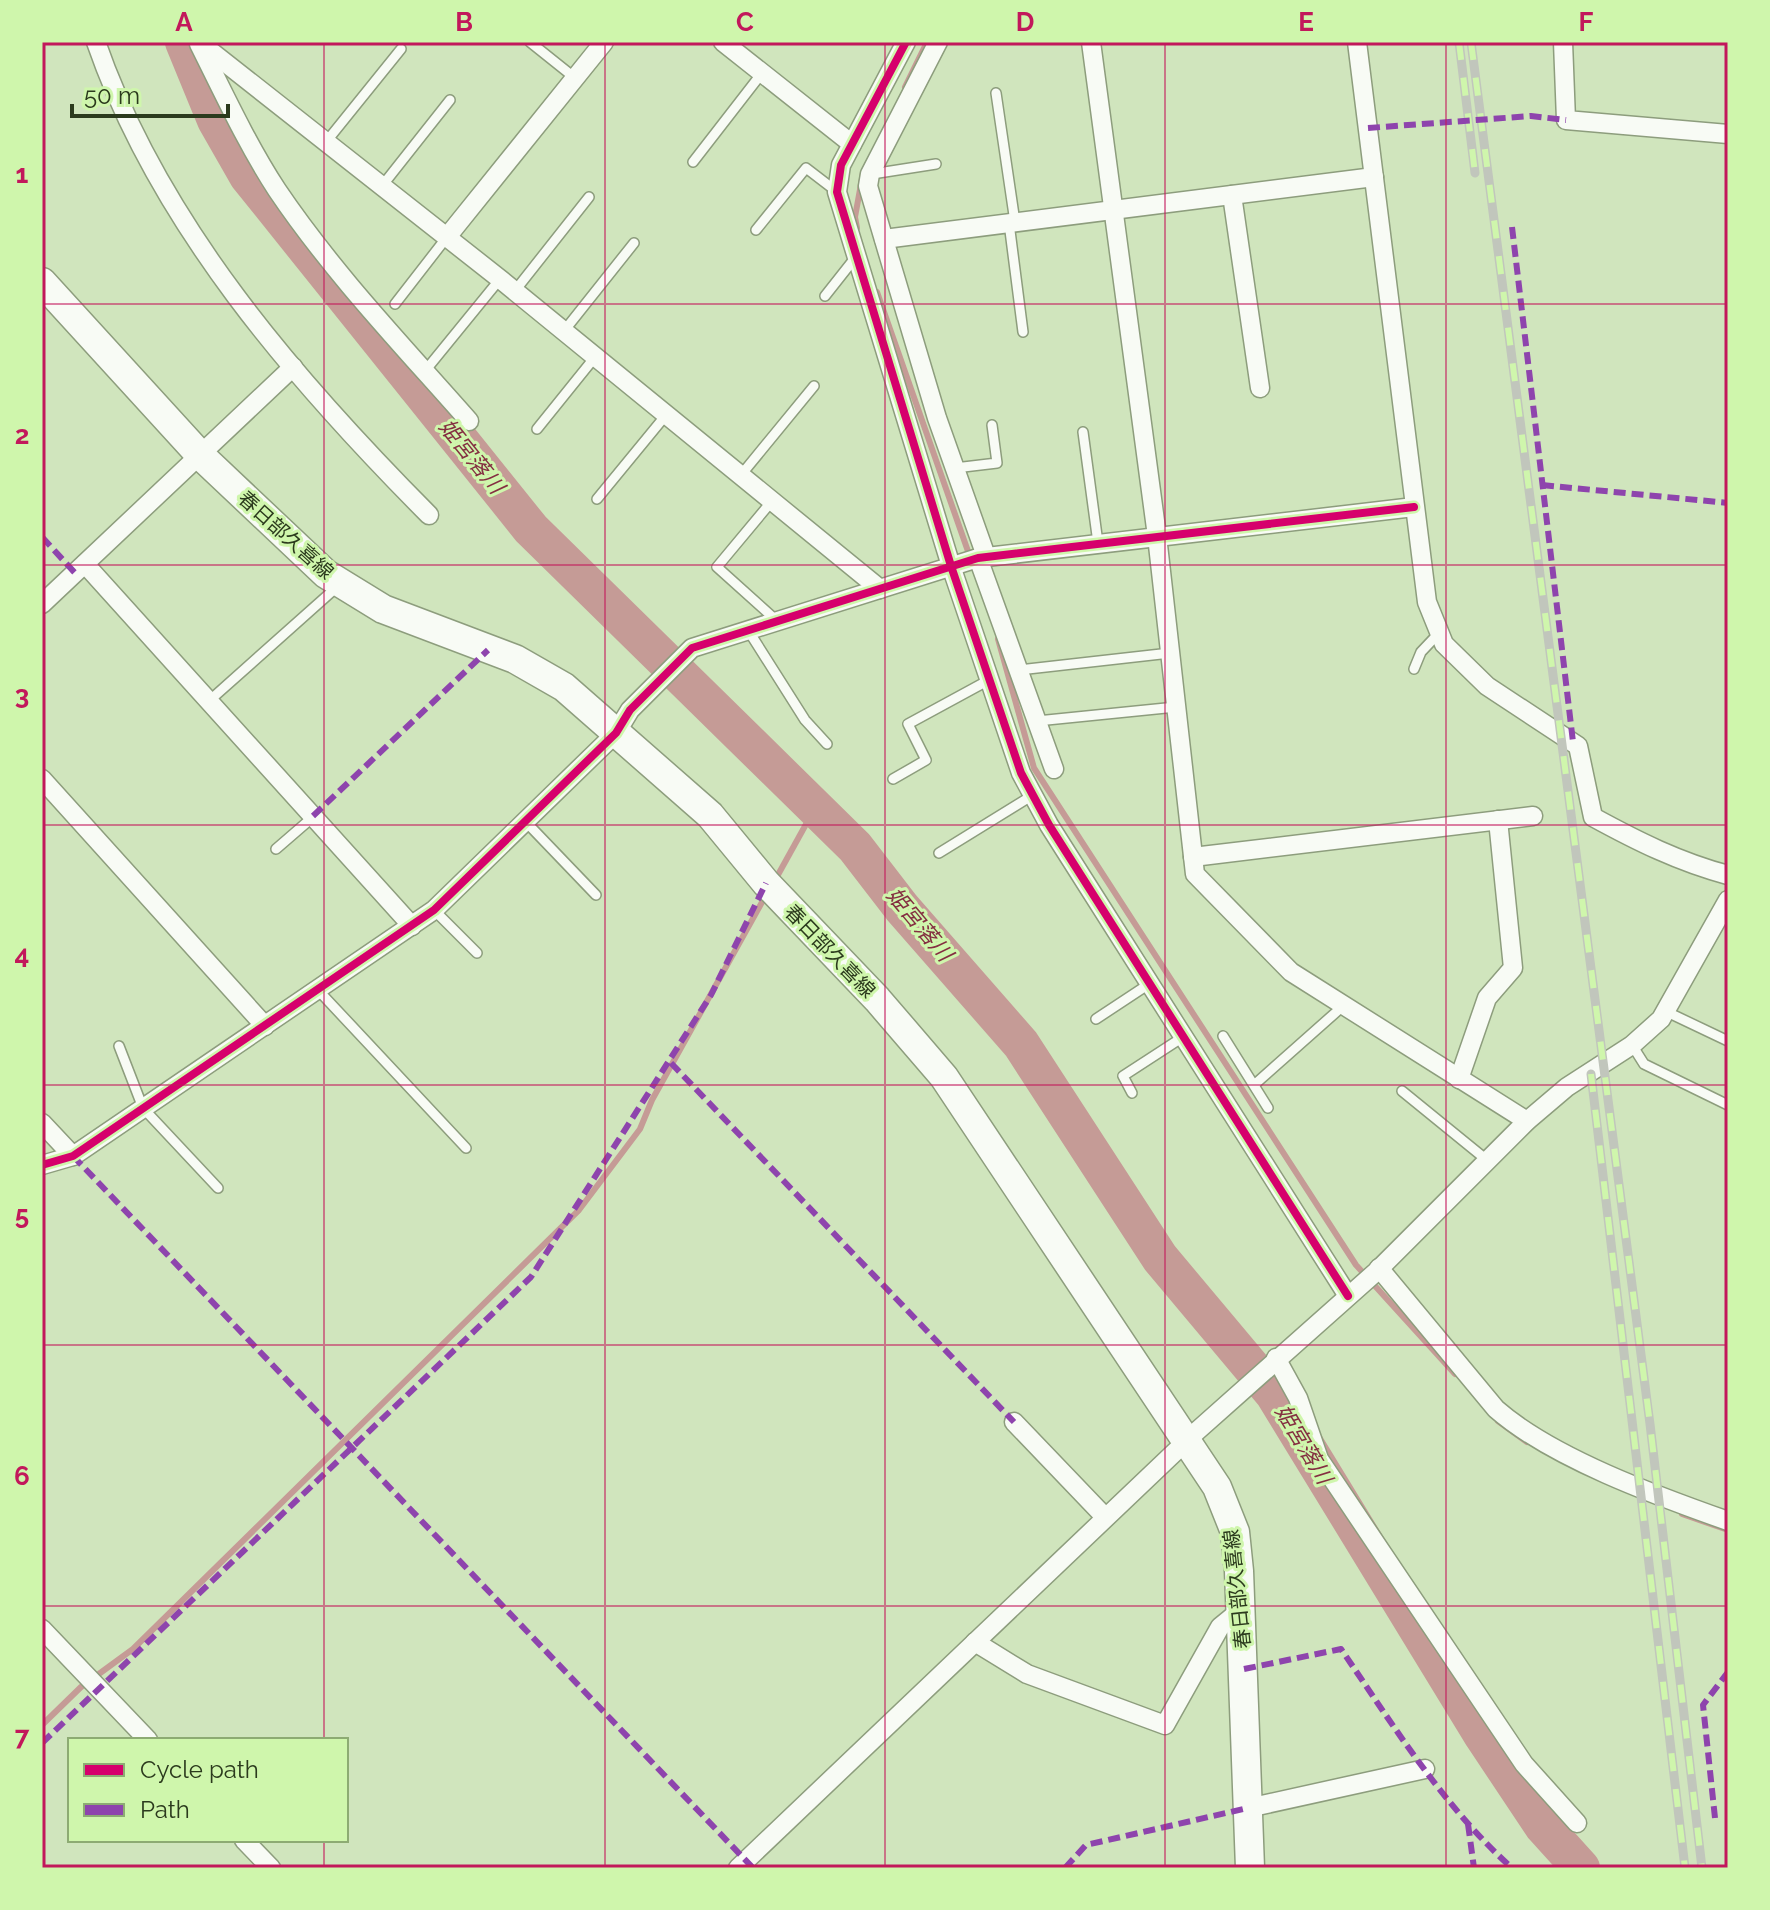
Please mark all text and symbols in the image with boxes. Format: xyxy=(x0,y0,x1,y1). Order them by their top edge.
text: A xyxy=(175,7,193,37)
text: B xyxy=(455,7,473,37)
text: C xyxy=(736,7,754,37)
text: D xyxy=(1016,7,1034,37)
text: E xyxy=(1298,7,1314,37)
text: F xyxy=(1579,7,1594,37)
scale bar xyxy=(72,68,228,118)
text: 50 m xyxy=(84,81,140,110)
text: 1 xyxy=(16,159,29,189)
water label: 姫宮落川 xyxy=(434,414,511,500)
text: 2 xyxy=(15,420,29,450)
street label: 春日部久喜線 xyxy=(233,486,339,584)
text: 3 xyxy=(15,680,29,710)
water label: 姫宮落川 xyxy=(882,882,960,968)
street label: 春日部久喜線 xyxy=(780,900,880,1002)
text: 4 xyxy=(15,940,29,970)
text: 5 xyxy=(15,1200,29,1230)
water label: 姫宮落川 xyxy=(1270,1400,1339,1490)
text: 6 xyxy=(14,1461,30,1491)
street label: 春日部久喜線 xyxy=(1219,1528,1255,1650)
text: 7 xyxy=(15,1721,30,1751)
legend xyxy=(68,1738,348,1842)
text: Cycle path xyxy=(140,1755,259,1784)
text: Path xyxy=(140,1795,190,1824)

